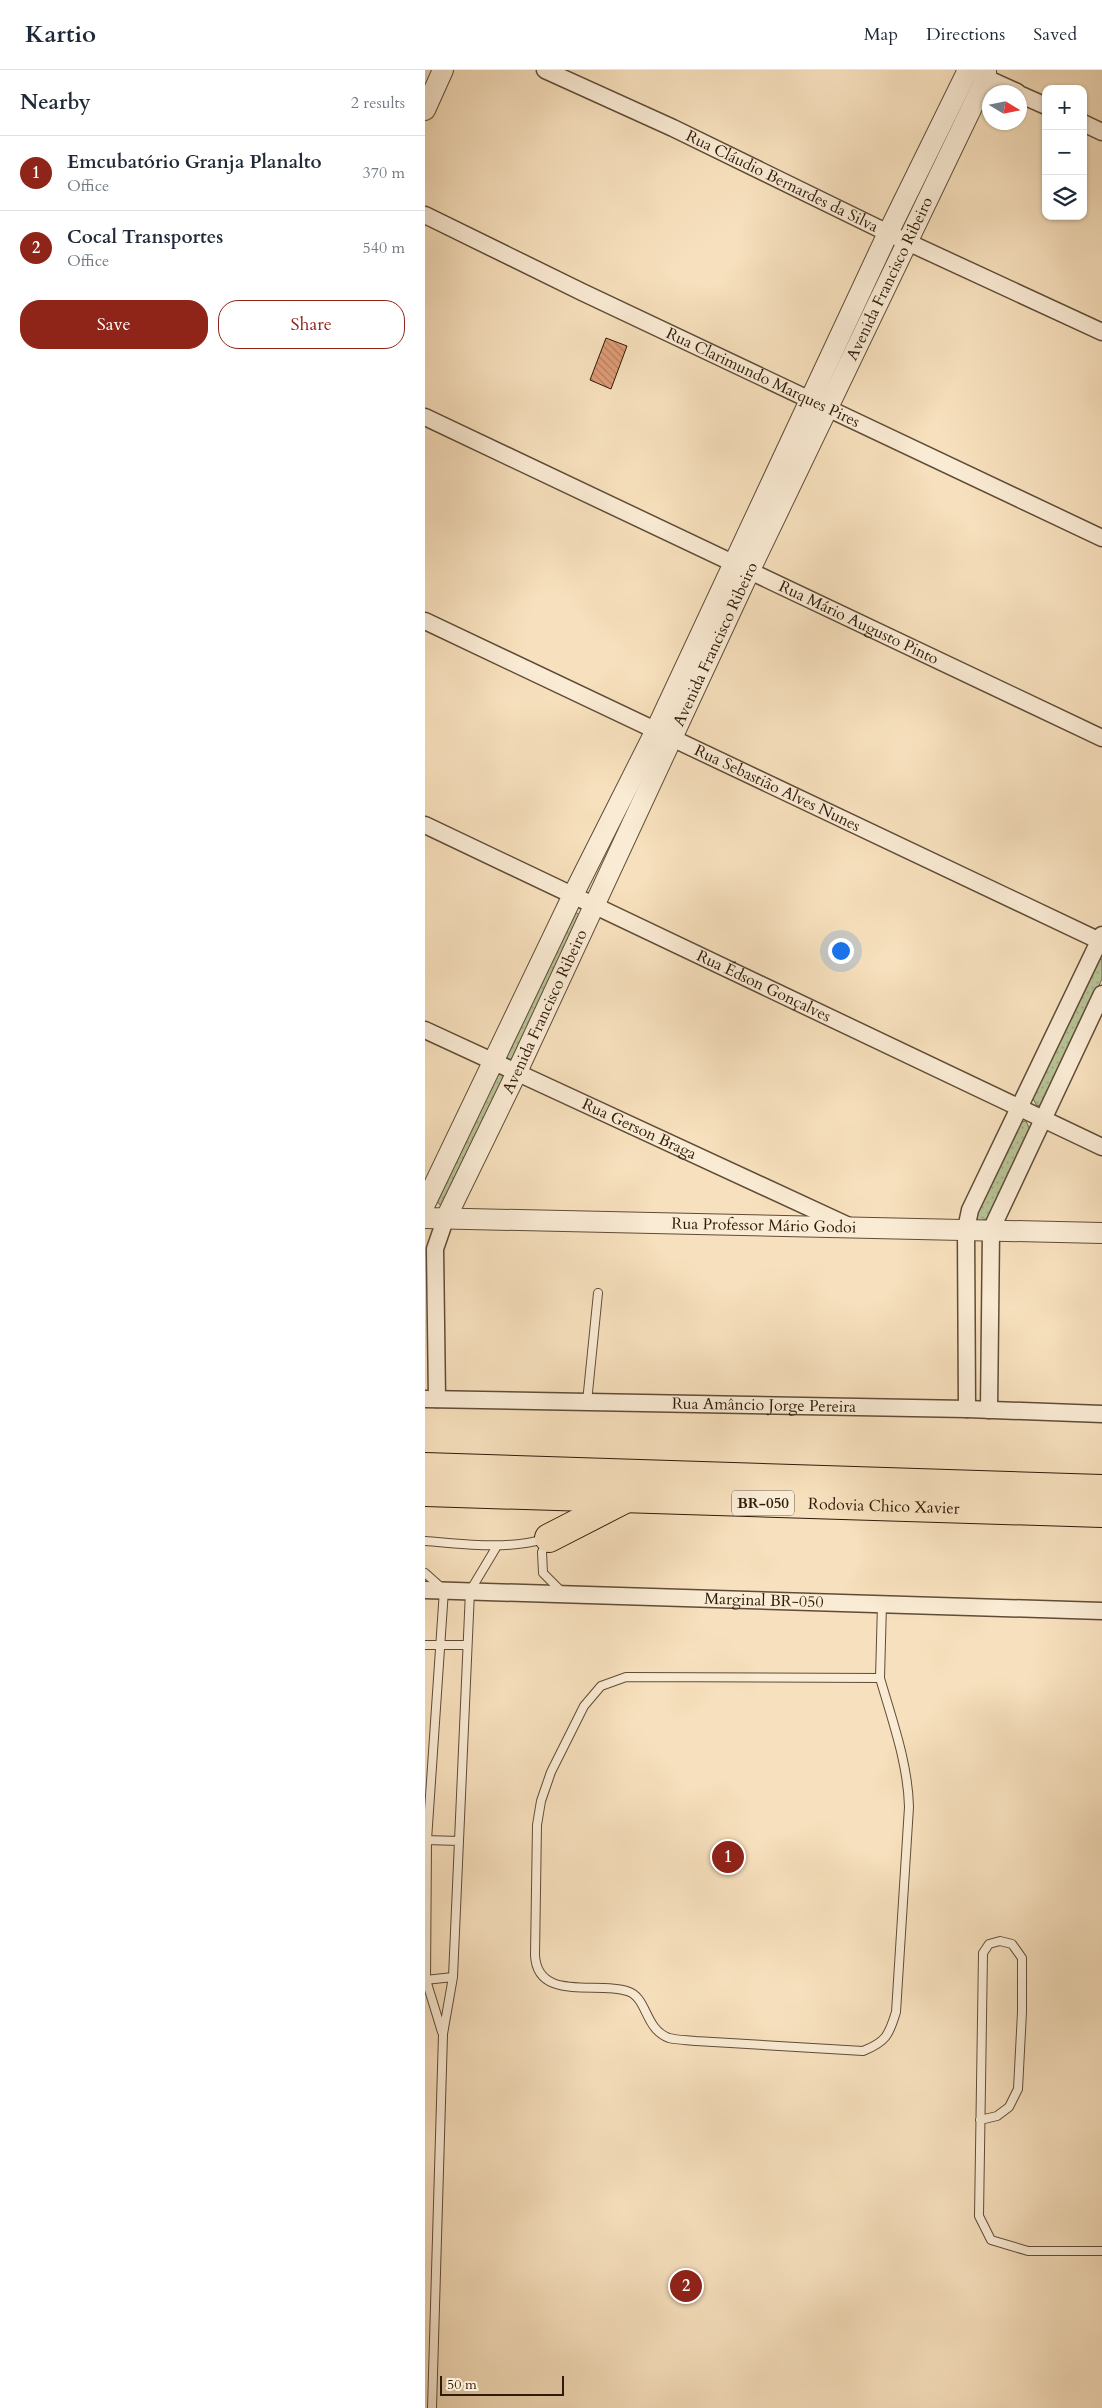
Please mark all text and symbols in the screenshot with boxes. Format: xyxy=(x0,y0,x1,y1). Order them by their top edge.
text: Kartio xyxy=(25,18,96,51)
text: Map xyxy=(864,22,898,47)
text: Directions xyxy=(926,22,1005,47)
text: Saved xyxy=(1033,22,1077,47)
north arrow xyxy=(982,85,1027,130)
map controls xyxy=(1042,85,1087,220)
button: + xyxy=(1042,85,1087,130)
text: Nearby xyxy=(20,88,91,117)
text: 2 results xyxy=(351,92,405,114)
street label: Rua Cláudio Bernardes da Silva xyxy=(682,125,882,238)
button: − xyxy=(1042,130,1087,175)
text: Emcubatório Granja Planalto xyxy=(67,149,322,175)
text: 1 xyxy=(32,162,40,184)
text: 370 m xyxy=(363,162,405,184)
text: Office xyxy=(67,175,109,197)
button: layers xyxy=(1042,175,1087,220)
street label: Avenida Francisco Ribeiro xyxy=(841,193,938,364)
text: Cocal Transportes xyxy=(67,224,223,250)
text: 2 xyxy=(32,237,40,259)
text: 540 m xyxy=(363,237,405,259)
text: Office xyxy=(67,250,109,272)
button: Save xyxy=(20,300,208,349)
button: Share xyxy=(218,300,405,349)
street label: Rua Clarimundo Marques Pires xyxy=(662,322,863,433)
street label: Avenida Francisco Ribeiro xyxy=(668,558,763,730)
street label: Rua Mário Augusto Pinto xyxy=(775,575,943,670)
street label: Rua Sebastião Alves Nunes xyxy=(691,739,864,837)
street label: Avenida Francisco Ribeiro xyxy=(497,926,593,1098)
your location xyxy=(828,938,854,964)
street label: Rua Édson Gonçalves xyxy=(693,945,834,1027)
street label: Rua Gerson Braga xyxy=(578,1093,700,1165)
street label: Rua Professor Mário Godoi xyxy=(671,1212,857,1239)
street label: Rua Amâncio Jorge Pereira xyxy=(672,1393,856,1418)
road number: BR-050 xyxy=(732,1490,794,1516)
street label: Rodovia Chico Xavier xyxy=(808,1493,960,1520)
street label: Marginal BR-050 xyxy=(704,1588,824,1613)
pin: 1 xyxy=(712,1838,744,1876)
pin: 2 xyxy=(670,2267,702,2305)
scale bar xyxy=(440,2373,564,2396)
text: 50 m xyxy=(447,2375,477,2394)

